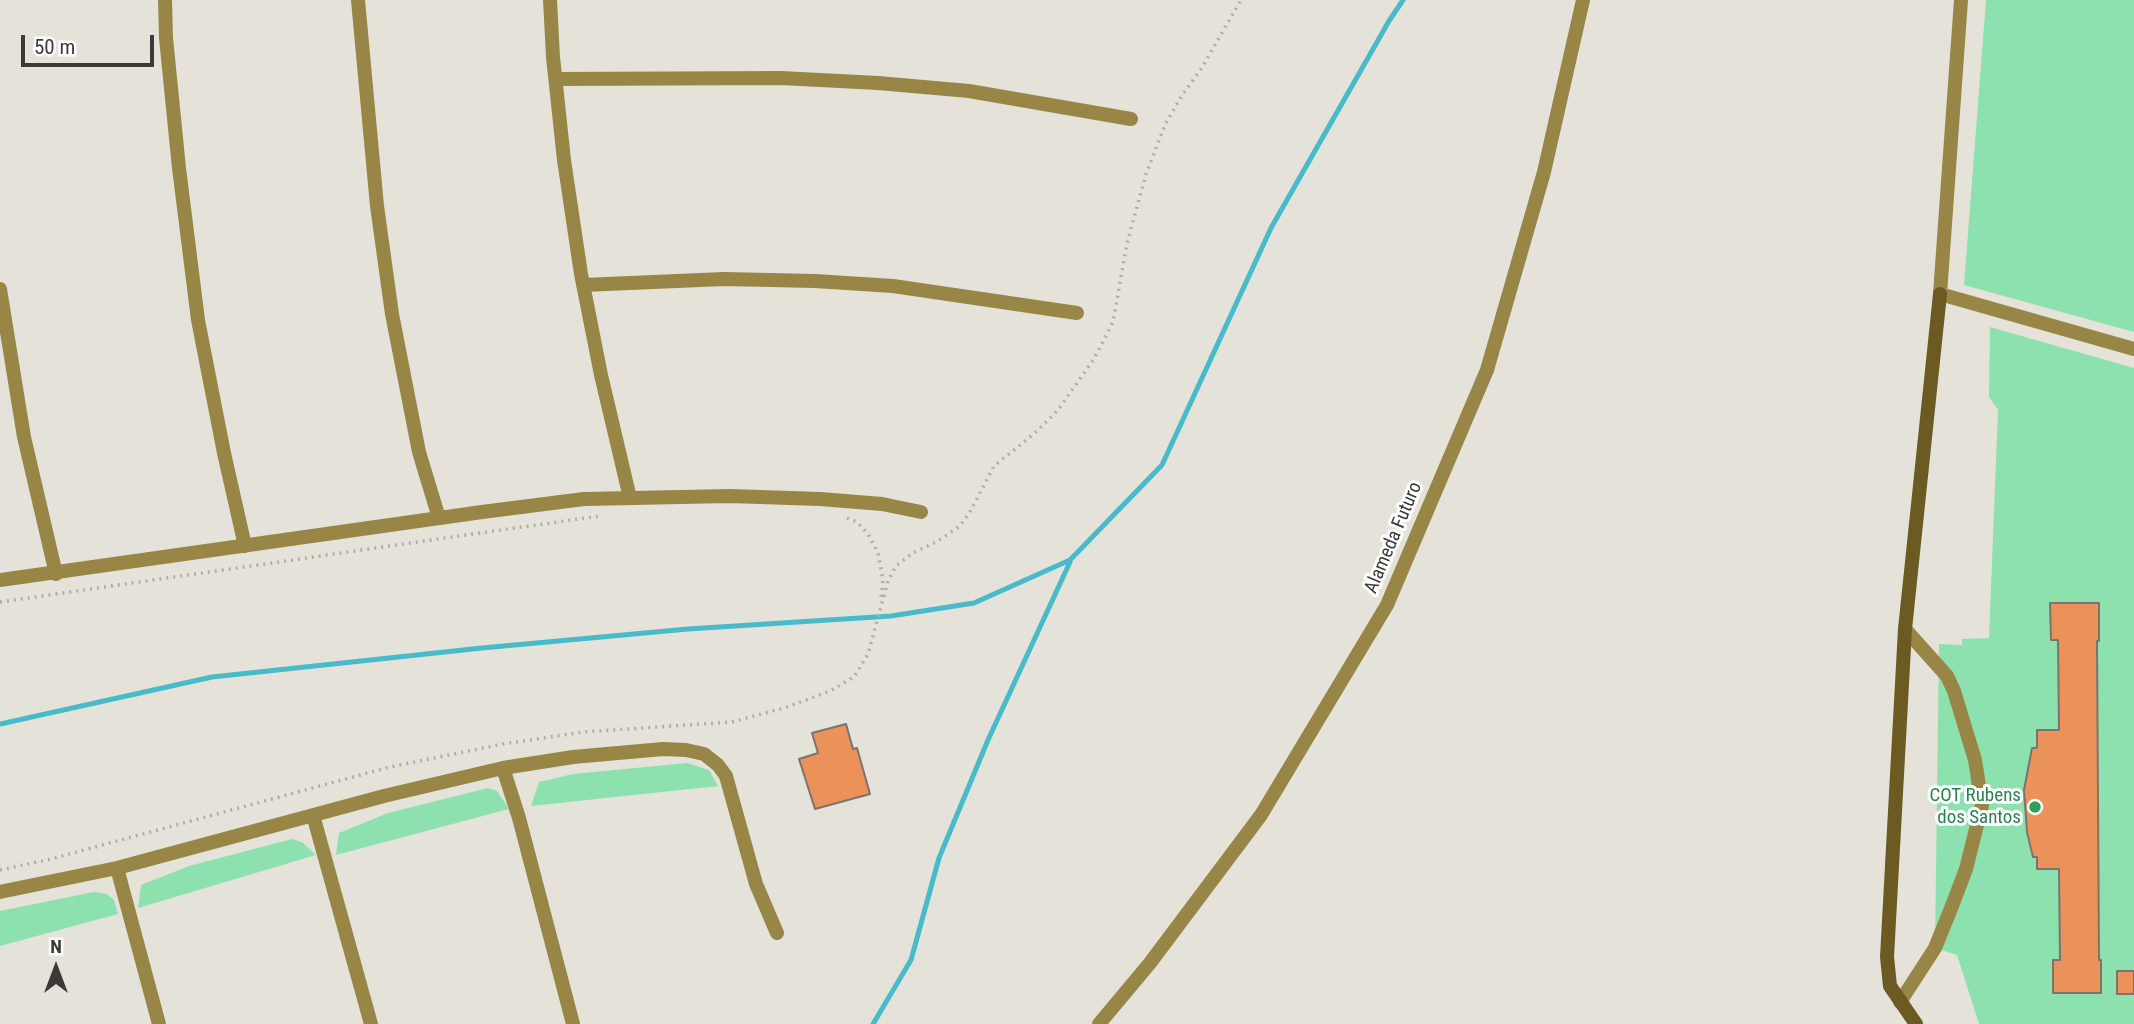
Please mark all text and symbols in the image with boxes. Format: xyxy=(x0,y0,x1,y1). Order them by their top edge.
scale bar xyxy=(24,21,158,65)
text: 50 m xyxy=(34,35,75,59)
street label: Alameda Futuro xyxy=(1360,479,1428,597)
place label: COT Rubens dos Santos xyxy=(1929,785,2021,829)
marker: COT Rubens dos Santos xyxy=(2027,799,2043,815)
north arrow xyxy=(21,933,91,1003)
text: N xyxy=(50,935,62,958)

